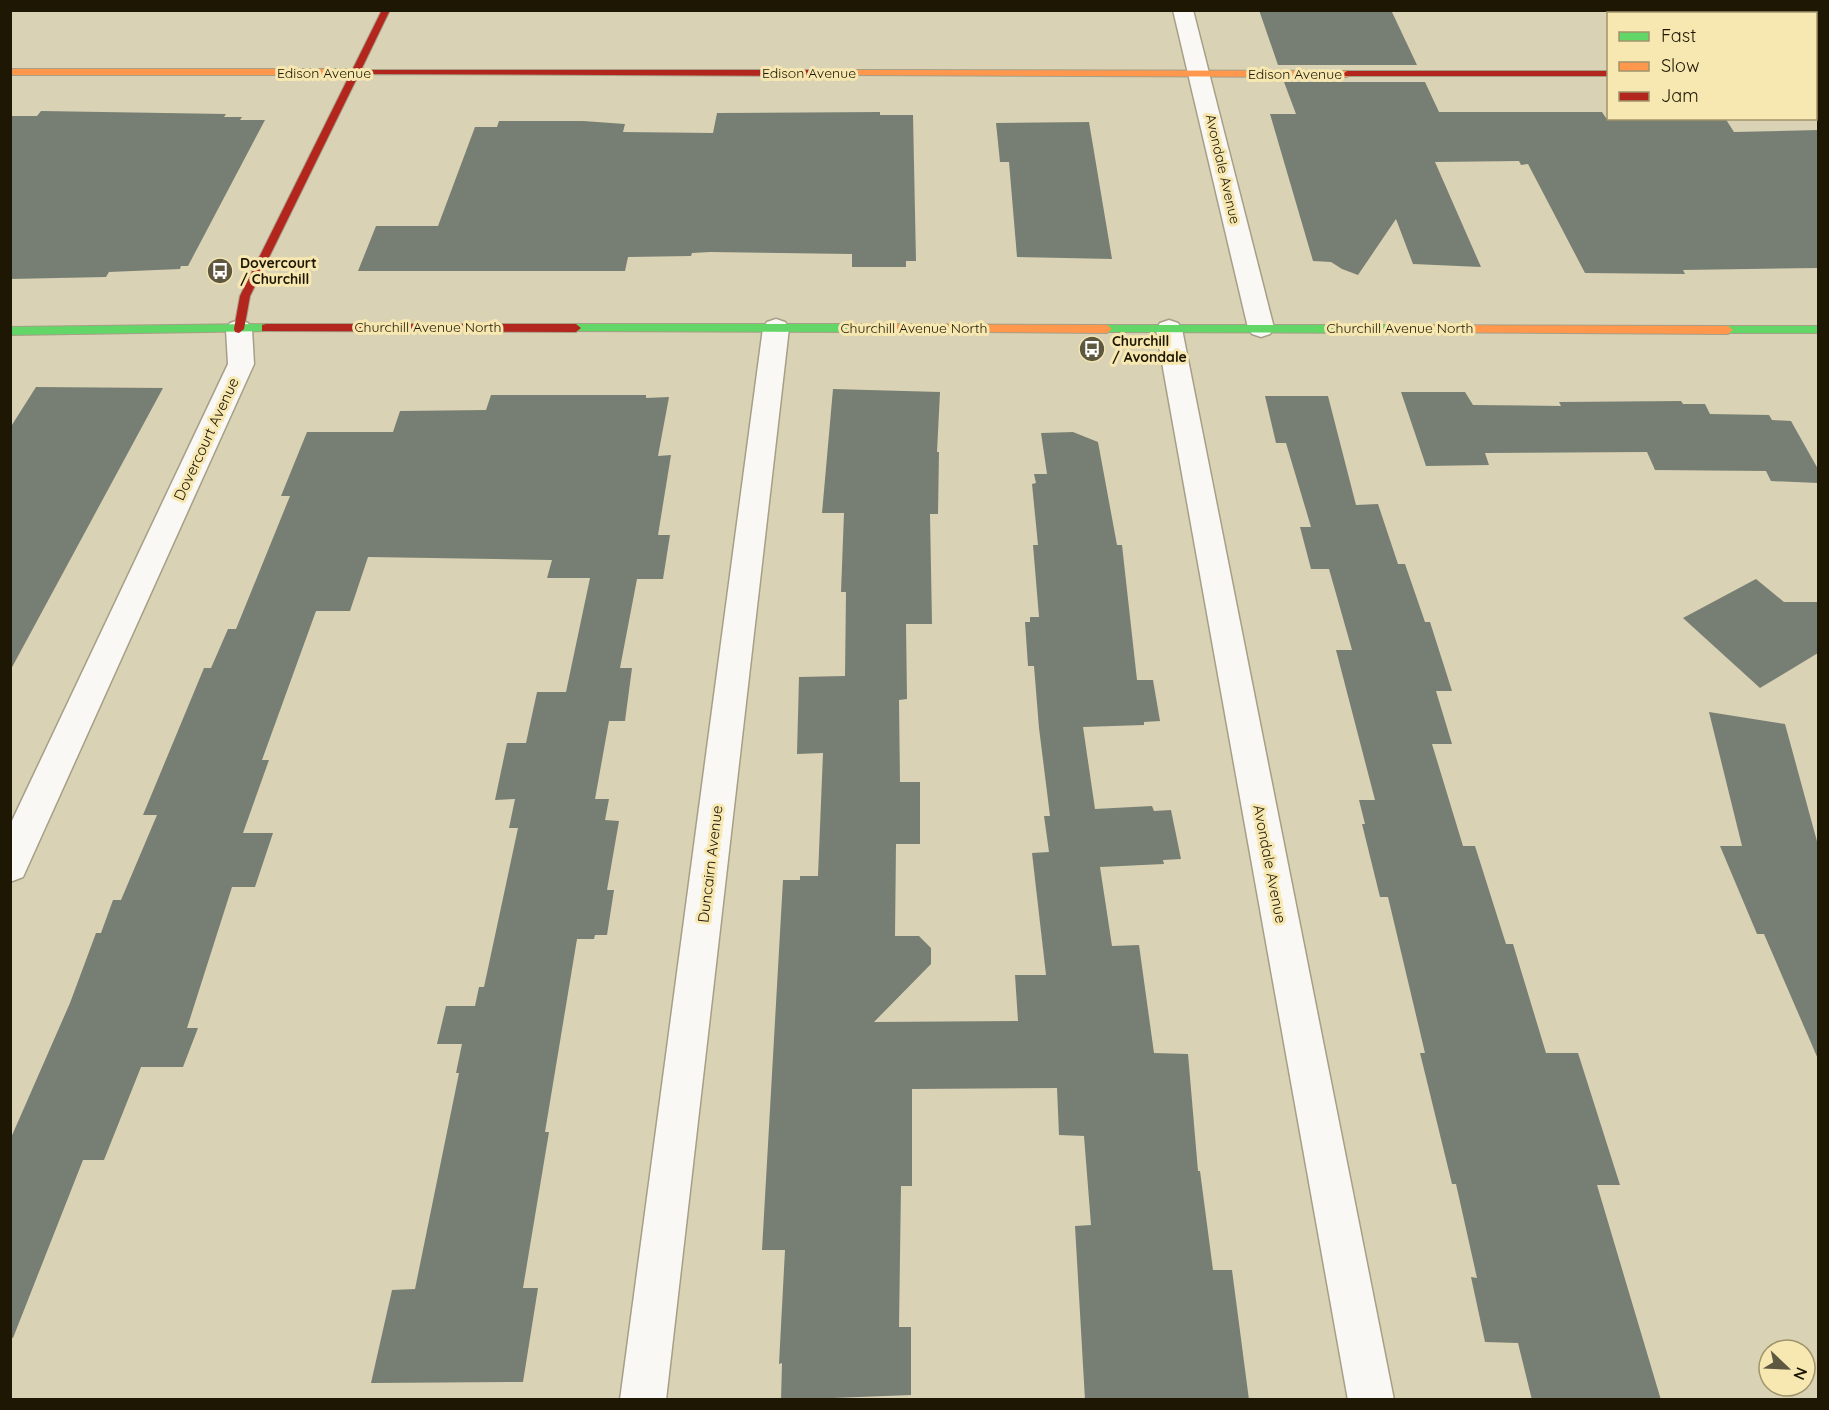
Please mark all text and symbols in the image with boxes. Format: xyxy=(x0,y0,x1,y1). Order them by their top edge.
legend xyxy=(1607,12,1817,120)
text: Fast xyxy=(1661,24,1696,47)
text: Slow xyxy=(1661,54,1699,77)
street label: Edison Avenue xyxy=(277,64,371,82)
street label: Edison Avenue xyxy=(762,64,856,82)
street label: Edison Avenue xyxy=(1248,65,1342,83)
text: Jam xyxy=(1661,84,1699,107)
street label: Avondale Avenue xyxy=(1202,112,1244,226)
place label: Dovercourt / Churchill xyxy=(240,254,317,288)
bus stop icon: Dovercourt / Churchill xyxy=(205,256,235,286)
street label: Churchill Avenue North xyxy=(354,318,502,336)
street label: Churchill Avenue North xyxy=(840,319,988,337)
street label: Churchill Avenue North xyxy=(1326,319,1474,337)
place label: Churchill / Avondale xyxy=(1112,332,1187,366)
bus stop icon: Churchill / Avondale xyxy=(1077,334,1107,364)
street label: Dovercourt Avenue xyxy=(169,375,243,503)
street label: Avondale Avenue xyxy=(1249,803,1291,925)
street label: Duncairn Avenue xyxy=(693,804,727,924)
north arrow xyxy=(1757,1338,1817,1398)
text: N xyxy=(1789,1365,1812,1383)

